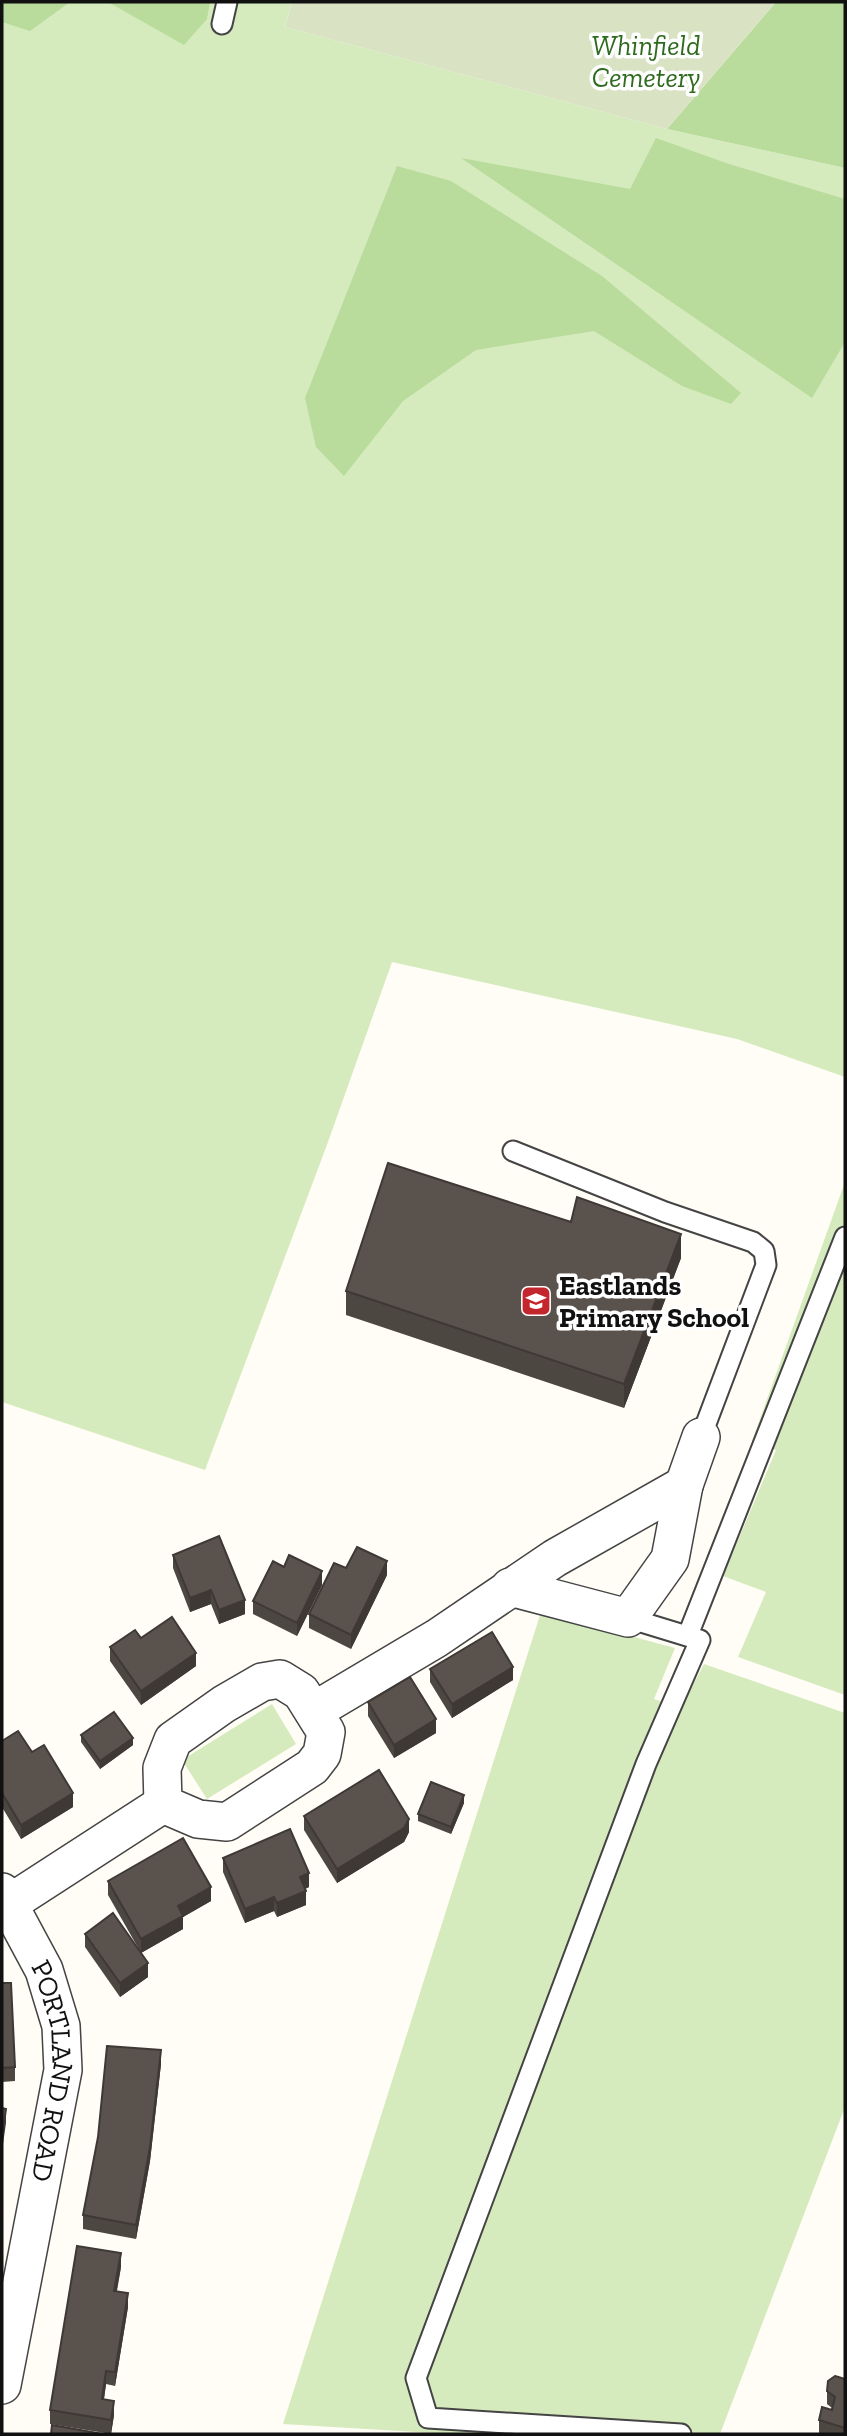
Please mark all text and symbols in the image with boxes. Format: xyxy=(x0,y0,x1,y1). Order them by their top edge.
park label: Whinfield Cemetery xyxy=(591,29,701,94)
place label: Eastlands Primary School xyxy=(559,1269,749,1334)
school or university icon: Eastlands Primary School xyxy=(519,1284,553,1318)
street label: PORTLAND ROAD xyxy=(25,1954,80,2185)

